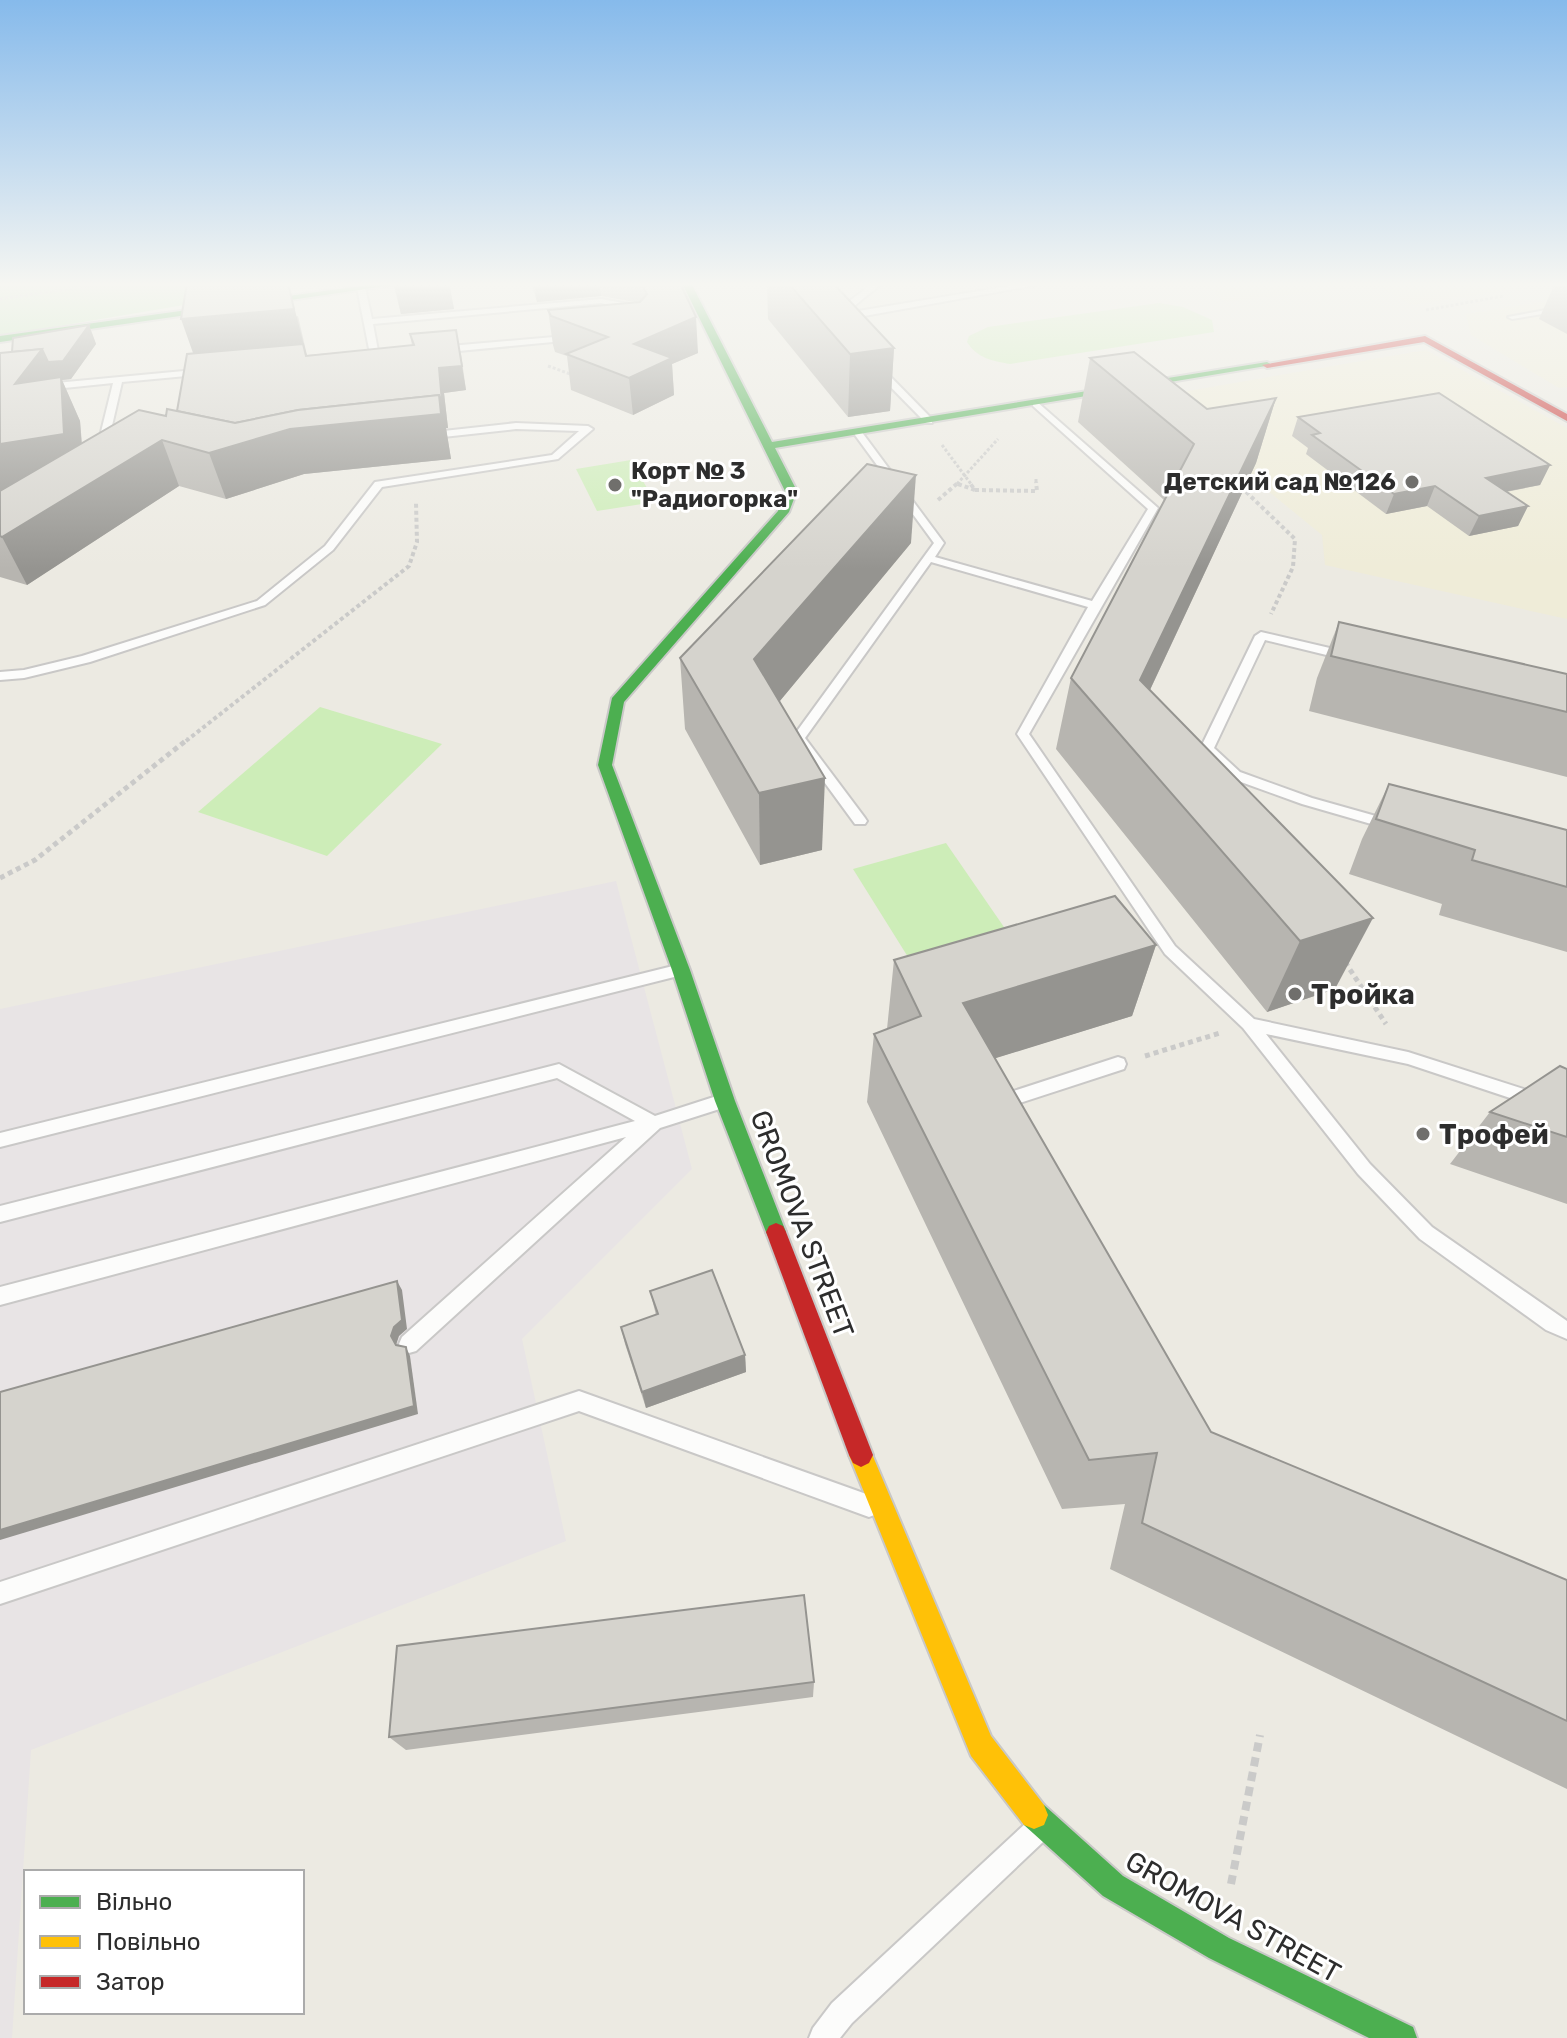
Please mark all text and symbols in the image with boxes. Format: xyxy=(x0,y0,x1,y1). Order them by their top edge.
place label: Корт № 3 "Радиогорка" xyxy=(631,457,798,513)
place label: Детский сад №126 xyxy=(1164,468,1396,496)
marker: Детский сад №126 xyxy=(1403,473,1421,491)
marker: Корт № 3 "Радиогорка" xyxy=(606,476,624,494)
place label: Тройка xyxy=(1311,978,1415,1011)
marker: Тройка xyxy=(1286,985,1304,1003)
street label: GROMOVA STREET xyxy=(743,1106,861,1342)
place label: Трофей xyxy=(1439,1118,1549,1151)
marker: Трофей xyxy=(1414,1125,1432,1143)
street label: GROMOVA STREET xyxy=(1120,1844,1346,1990)
legend xyxy=(24,1870,304,2014)
text: Вільно xyxy=(96,1888,172,1916)
text: Повільно xyxy=(96,1928,201,1956)
text: Затор xyxy=(96,1968,165,1996)

